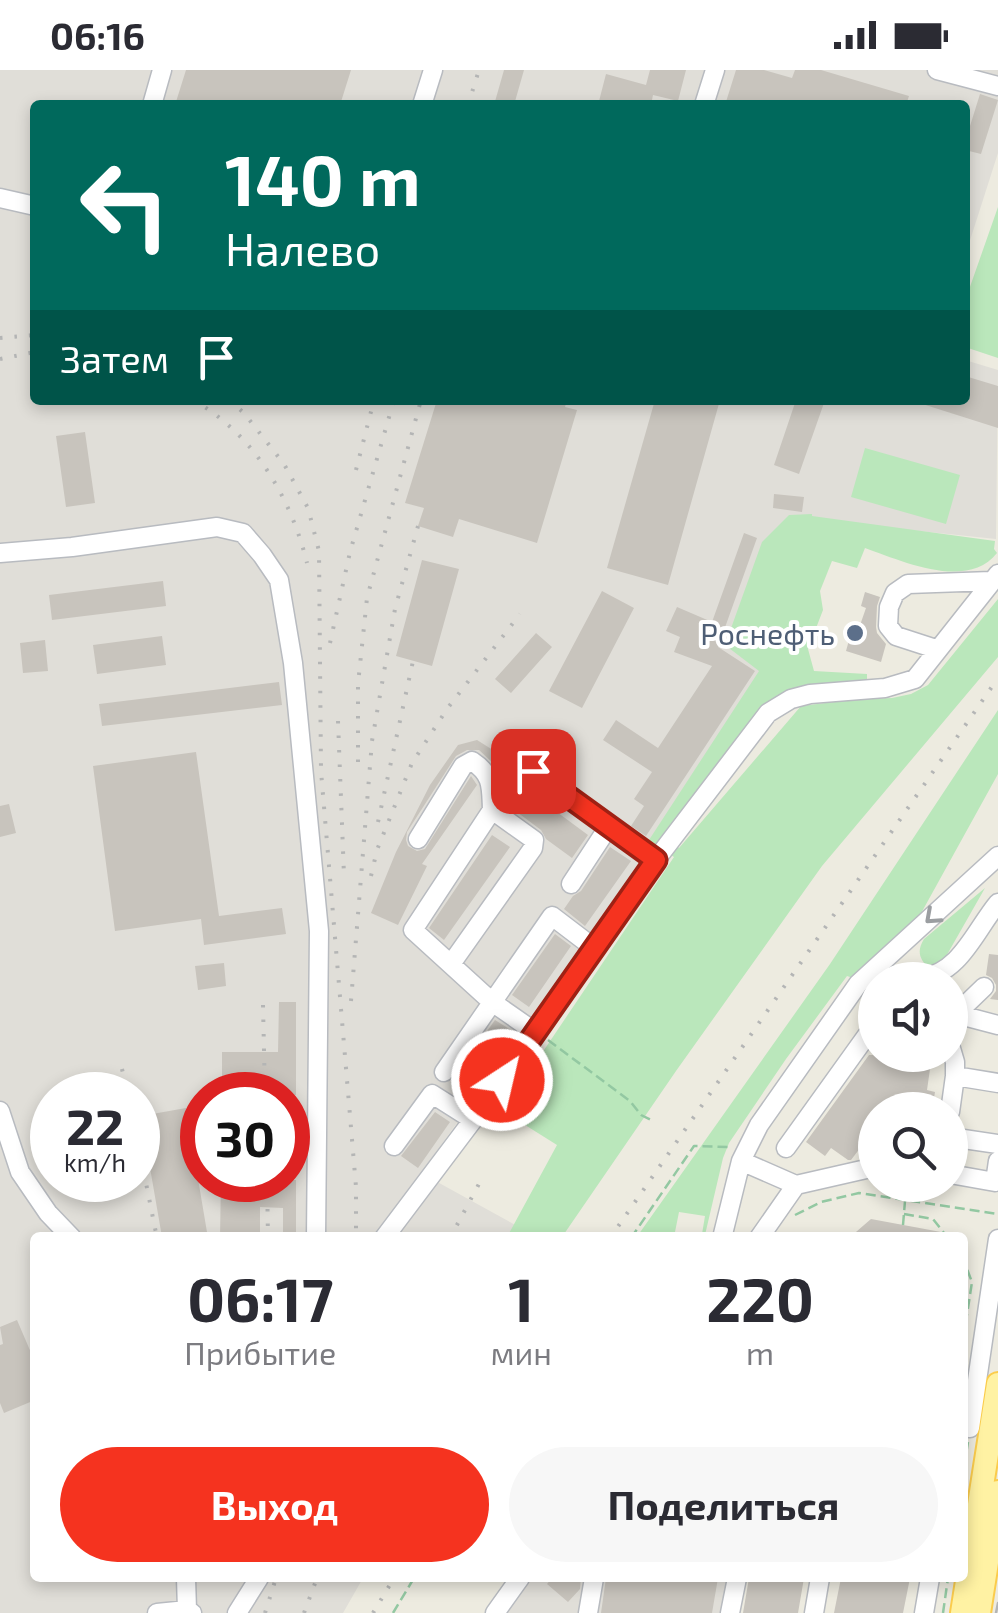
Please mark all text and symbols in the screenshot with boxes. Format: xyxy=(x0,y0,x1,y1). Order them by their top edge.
text: 06:16 xyxy=(50,12,145,58)
text: 140 m xyxy=(225,136,421,220)
icon: left xyxy=(60,140,190,270)
text: Налево xyxy=(225,221,380,275)
icon: arrive xyxy=(189,330,244,385)
text: Затем xyxy=(60,335,169,381)
place label: Роснефть xyxy=(700,615,835,651)
marker: Роснефть xyxy=(844,622,866,644)
pin xyxy=(491,729,576,814)
icon: arrive xyxy=(506,744,561,799)
one-way arrow xyxy=(925,905,944,923)
map controls xyxy=(858,962,968,1202)
button: sound xyxy=(858,962,968,1072)
position arrow xyxy=(450,1028,554,1132)
speed limit sign: 30 xyxy=(180,1072,310,1202)
button: search xyxy=(858,1092,968,1202)
text: 22 xyxy=(66,1095,124,1155)
text: km/h xyxy=(64,1147,126,1177)
text: 06:17 xyxy=(187,1262,333,1334)
text: 1 xyxy=(508,1262,534,1334)
text: 220 xyxy=(706,1262,814,1334)
text: Прибытие xyxy=(184,1333,336,1371)
text: мин xyxy=(491,1333,552,1371)
text: m xyxy=(746,1333,774,1371)
button: Выход xyxy=(60,1447,489,1562)
button: Поделиться xyxy=(509,1447,938,1562)

